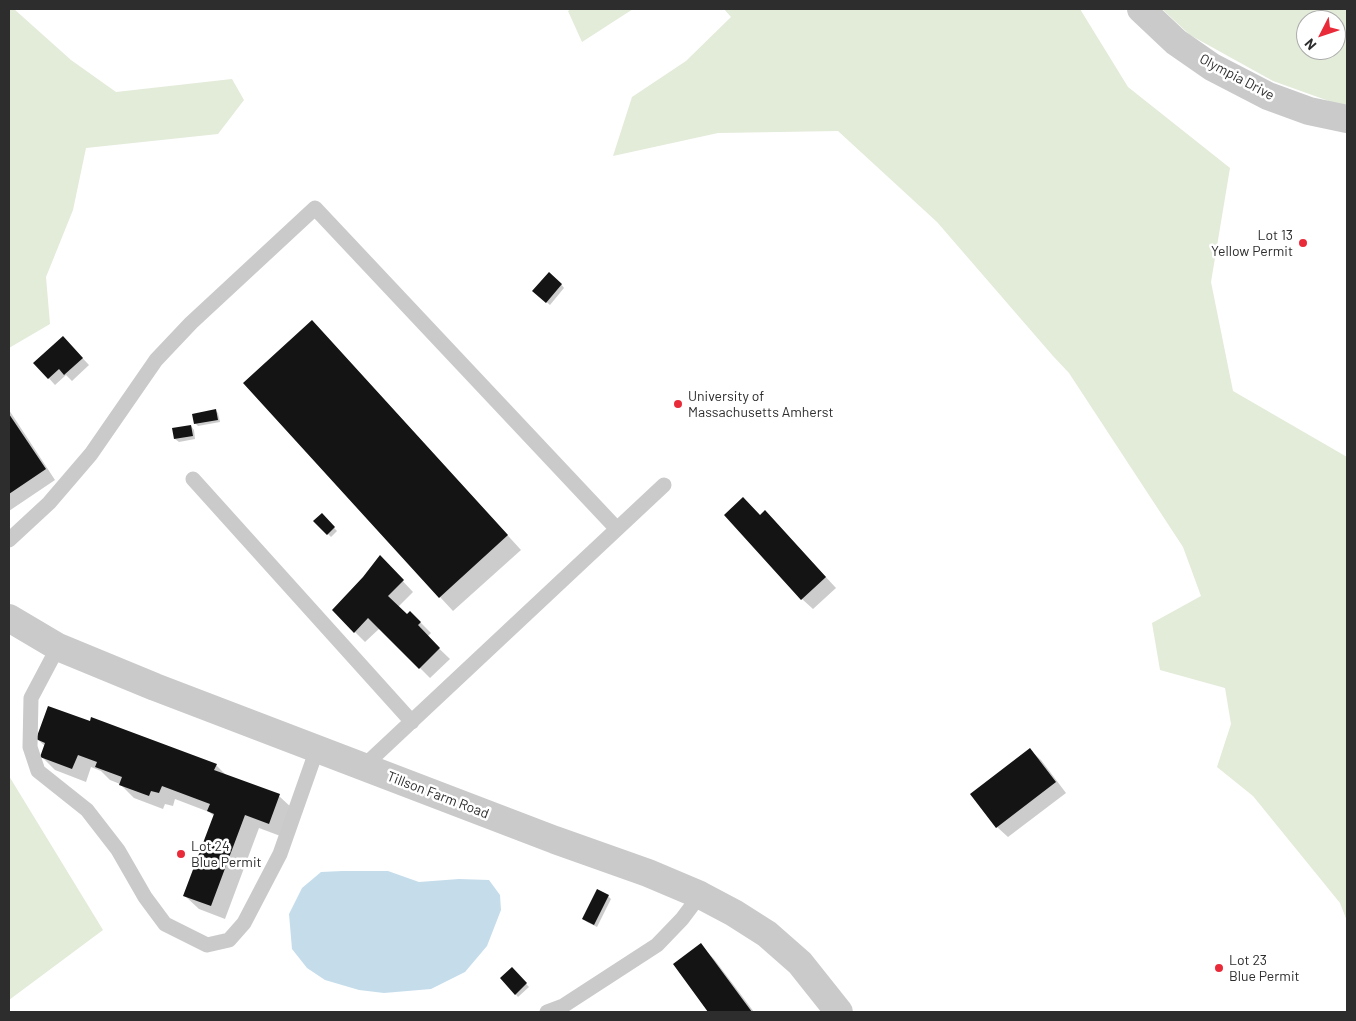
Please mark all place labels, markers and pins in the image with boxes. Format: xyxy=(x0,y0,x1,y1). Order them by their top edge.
place label: Lot 13 Yellow Permit xyxy=(1211,227,1293,260)
marker: Lot 13 Yellow Permit xyxy=(1297,237,1309,249)
place label: University of Massachusetts Amherst xyxy=(688,388,834,421)
marker: University of Massachusetts Amherst xyxy=(672,398,684,410)
place label: Lot 24 Blue Permit xyxy=(191,838,262,870)
marker: Lot 24 Blue Permit xyxy=(175,848,187,860)
place label: Lot 23 Blue Permit xyxy=(1229,952,1300,984)
marker: Lot 23 Blue Permit xyxy=(1213,962,1225,974)

